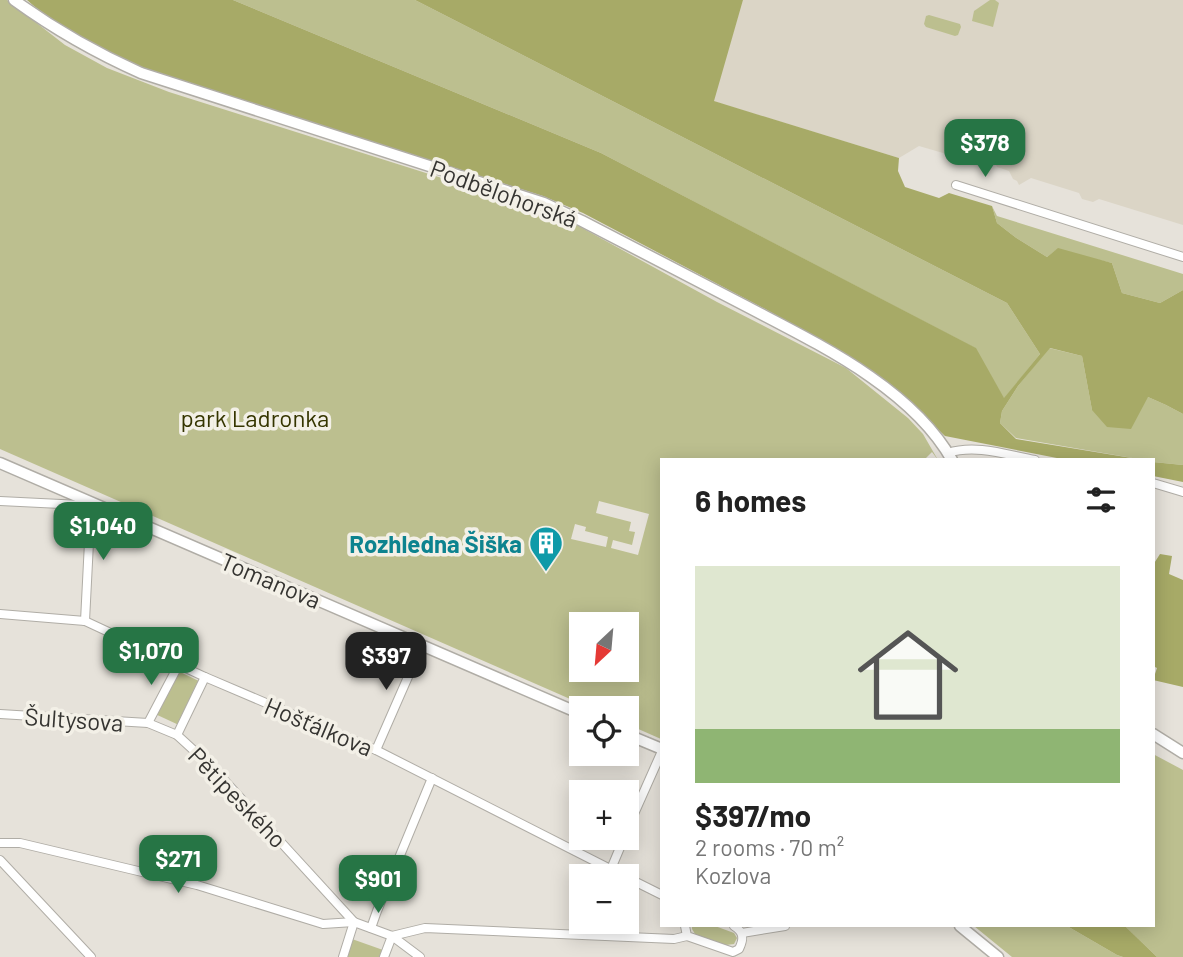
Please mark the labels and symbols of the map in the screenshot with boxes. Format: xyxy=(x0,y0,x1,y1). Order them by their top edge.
pin: $378 xyxy=(944,120,1026,179)
street label: Podbělohorská xyxy=(426,153,582,233)
park label: park Ladronka xyxy=(181,403,329,432)
pin: $1,040 xyxy=(46,503,160,562)
building icon: Rozhledna Šiška xyxy=(527,524,565,573)
place label: Rozhledna Šiška xyxy=(349,529,522,558)
street label: Tomanova xyxy=(217,546,325,614)
north arrow xyxy=(569,612,639,682)
pin: $1,070 xyxy=(94,628,208,687)
pin: $397 xyxy=(345,632,427,692)
street label: Hošťálkova xyxy=(261,690,377,762)
street label: Šultysova xyxy=(24,701,124,737)
street label: Pětipeského xyxy=(183,741,293,853)
pin: $271 xyxy=(137,836,219,895)
pin: $901 xyxy=(337,856,419,915)

